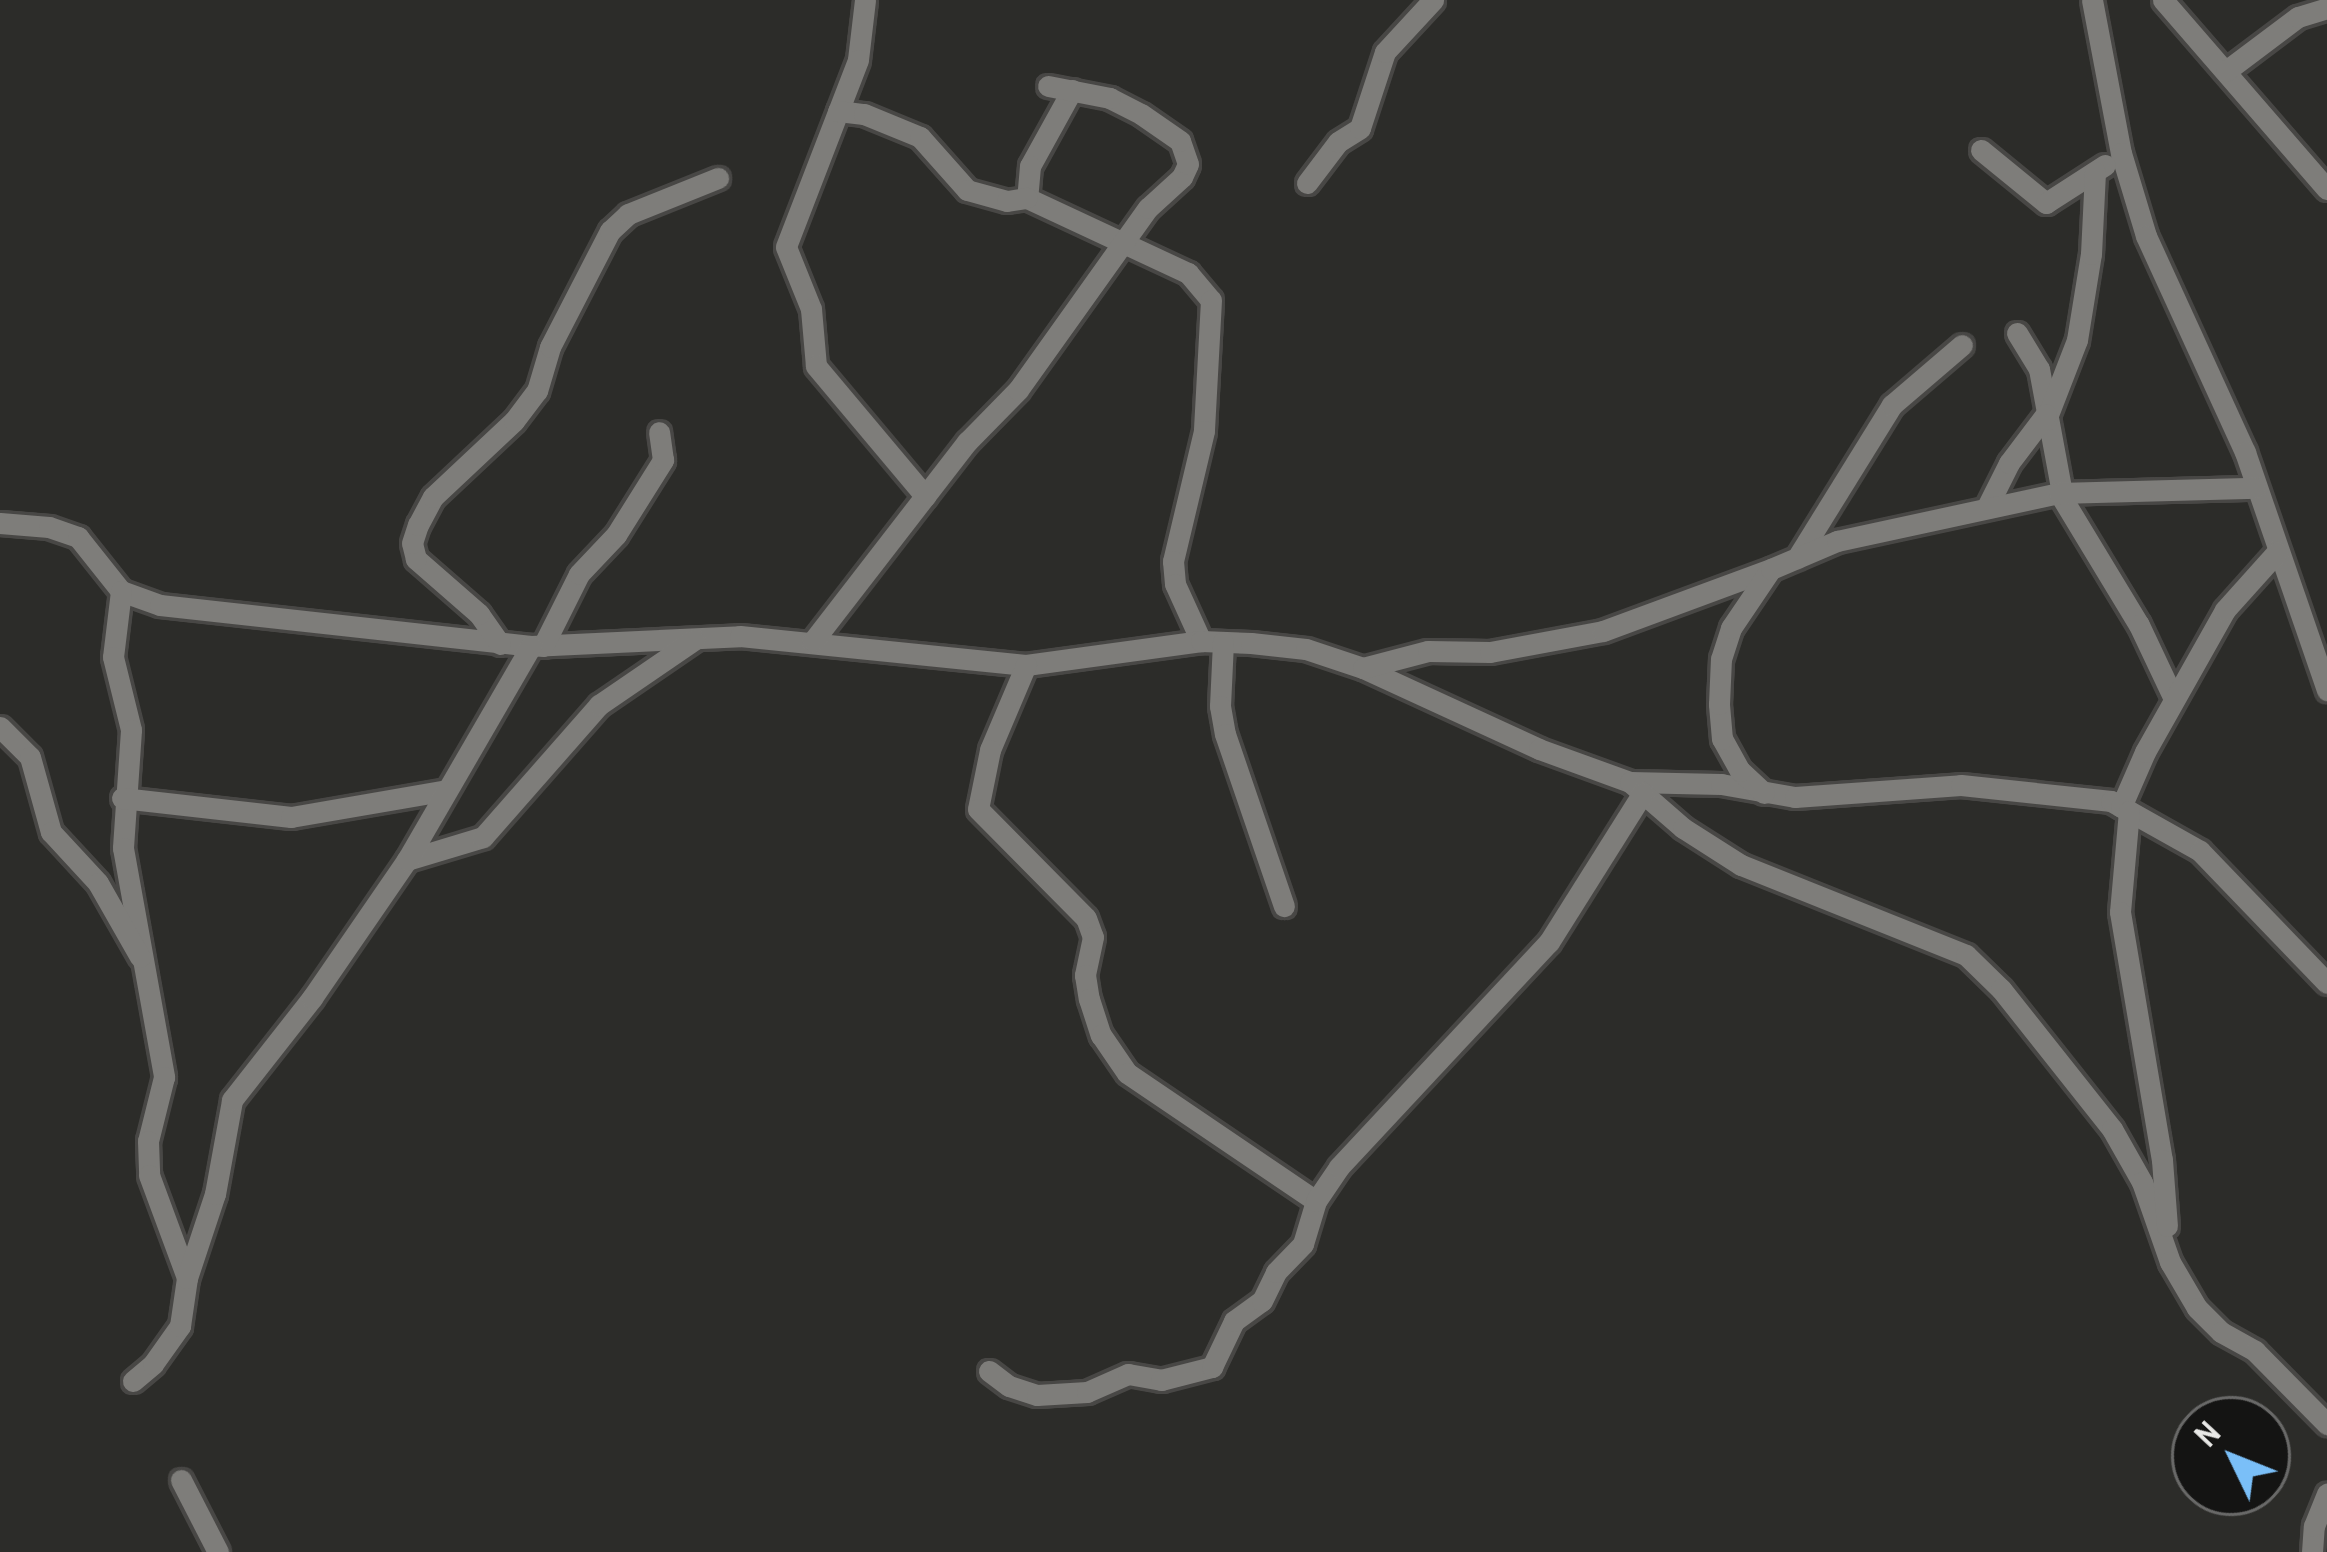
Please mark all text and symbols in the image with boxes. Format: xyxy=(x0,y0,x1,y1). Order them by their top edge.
north arrow xyxy=(2171,1396,2291,1516)
text: N xyxy=(2184,1411,2230,1456)

